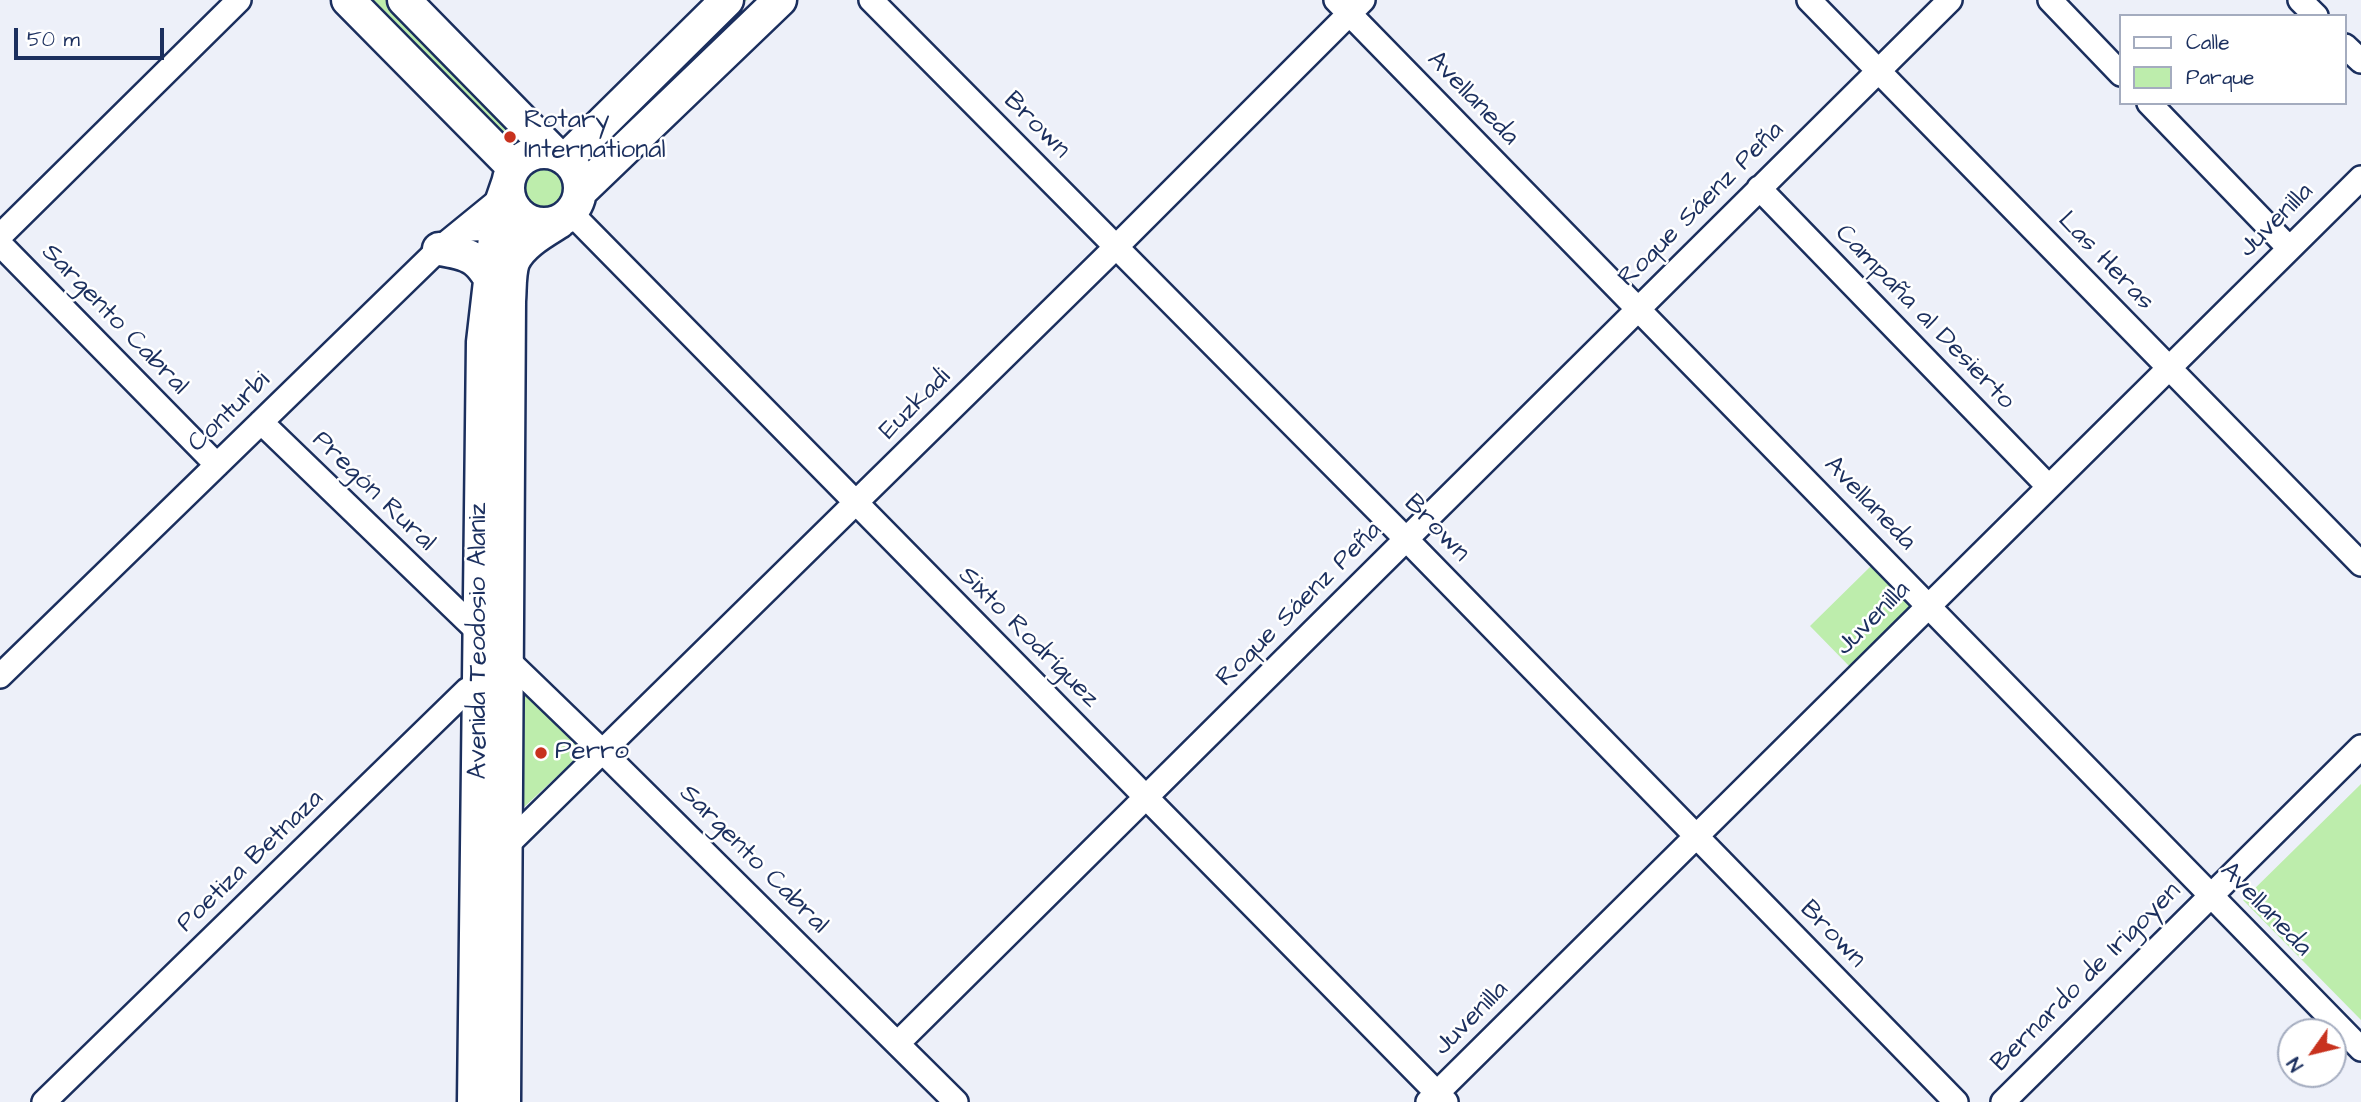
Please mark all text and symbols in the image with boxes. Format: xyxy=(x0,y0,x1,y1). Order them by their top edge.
scale bar xyxy=(18,14,168,58)
legend xyxy=(2120,14,2347,105)
text: 50 m xyxy=(27,25,80,54)
text: Calle xyxy=(2186,28,2230,57)
street label: Avellaneda xyxy=(1419,45,1525,153)
text: Parque xyxy=(2186,63,2254,92)
street label: Brown xyxy=(996,86,1076,166)
place label: Rotary International xyxy=(524,106,665,168)
street label: Roque Sáenz Peña xyxy=(1613,116,1791,294)
marker: Rotary International xyxy=(502,129,518,145)
street label: Juvenilla xyxy=(2233,177,2321,265)
street label: Las Heras xyxy=(2050,206,2160,318)
street label: Campaña al Desierto xyxy=(1828,219,2020,417)
street label: Sargento Cabral xyxy=(34,238,194,402)
street label: Euzkadi xyxy=(874,363,958,447)
street label: Conturbi xyxy=(182,366,278,460)
street label: Pregón Rural xyxy=(305,425,441,559)
street label: Avellaneda xyxy=(1816,450,1922,558)
street label: Brown xyxy=(1396,489,1476,569)
street label: Avenida Teodosio Alaniz xyxy=(464,503,496,779)
street label: Roque Sáenz Peña xyxy=(1211,516,1389,694)
street label: Sixto Rodríguez xyxy=(951,561,1105,715)
street label: Juvenilla xyxy=(1830,575,1918,663)
place label: Perro xyxy=(555,737,629,769)
marker: Perro xyxy=(533,745,549,761)
street label: Sargento Cabral xyxy=(672,779,834,941)
street label: Poetiza Betnaza xyxy=(171,784,331,940)
street label: Avellaneda xyxy=(2212,856,2318,964)
street label: Bernardo de Irigoyen xyxy=(1986,877,2188,1079)
street label: Brown xyxy=(1792,895,1872,975)
street label: Juvenilla xyxy=(1428,975,1516,1063)
north arrow xyxy=(2277,1018,2347,1088)
text: N xyxy=(2281,1051,2310,1076)

